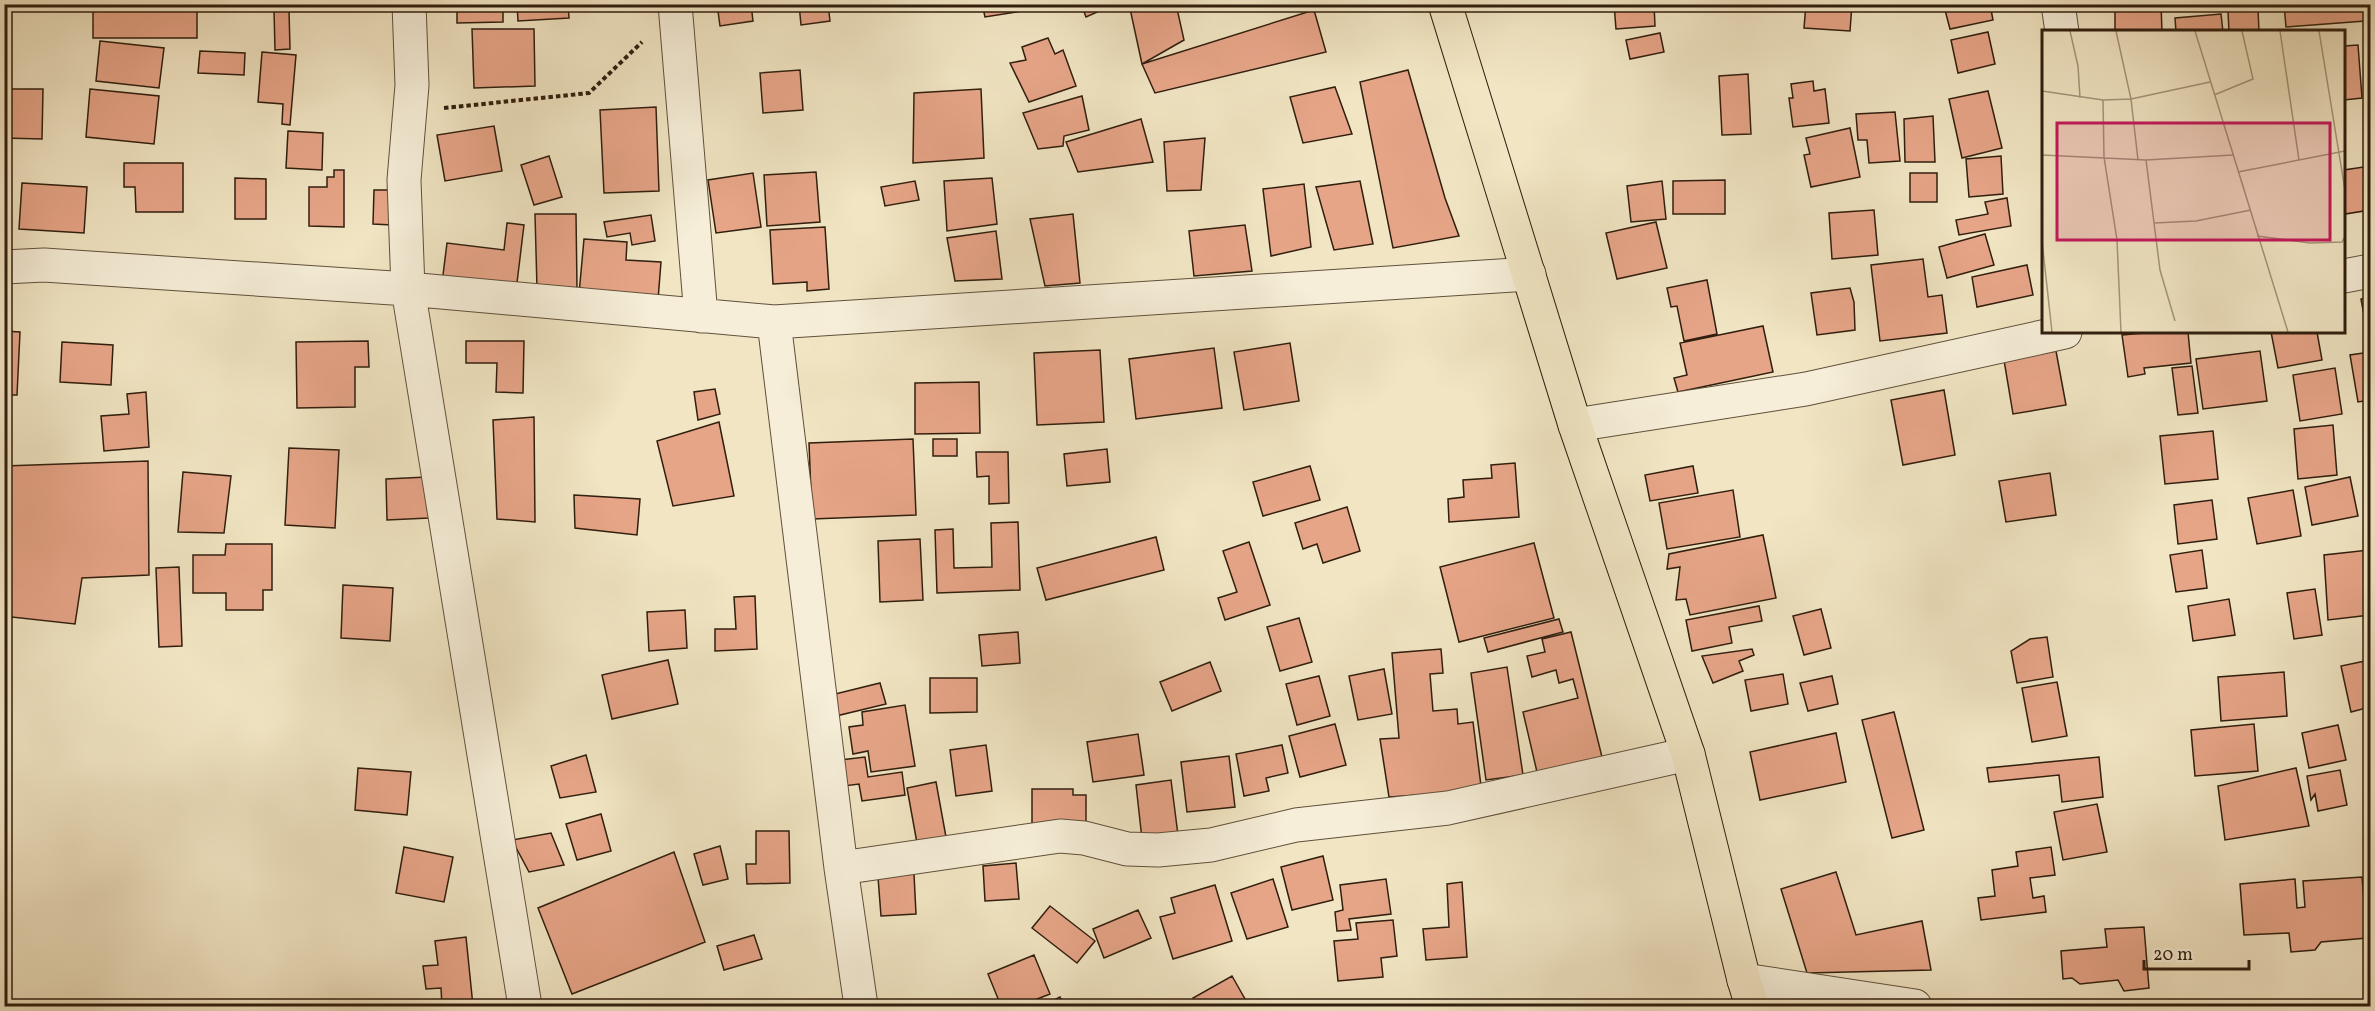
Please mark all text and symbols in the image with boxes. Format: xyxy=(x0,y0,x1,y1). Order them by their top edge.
inset map xyxy=(2042,30,2345,333)
scale bar xyxy=(2144,933,2249,971)
text: 20 m xyxy=(2153,943,2193,968)

